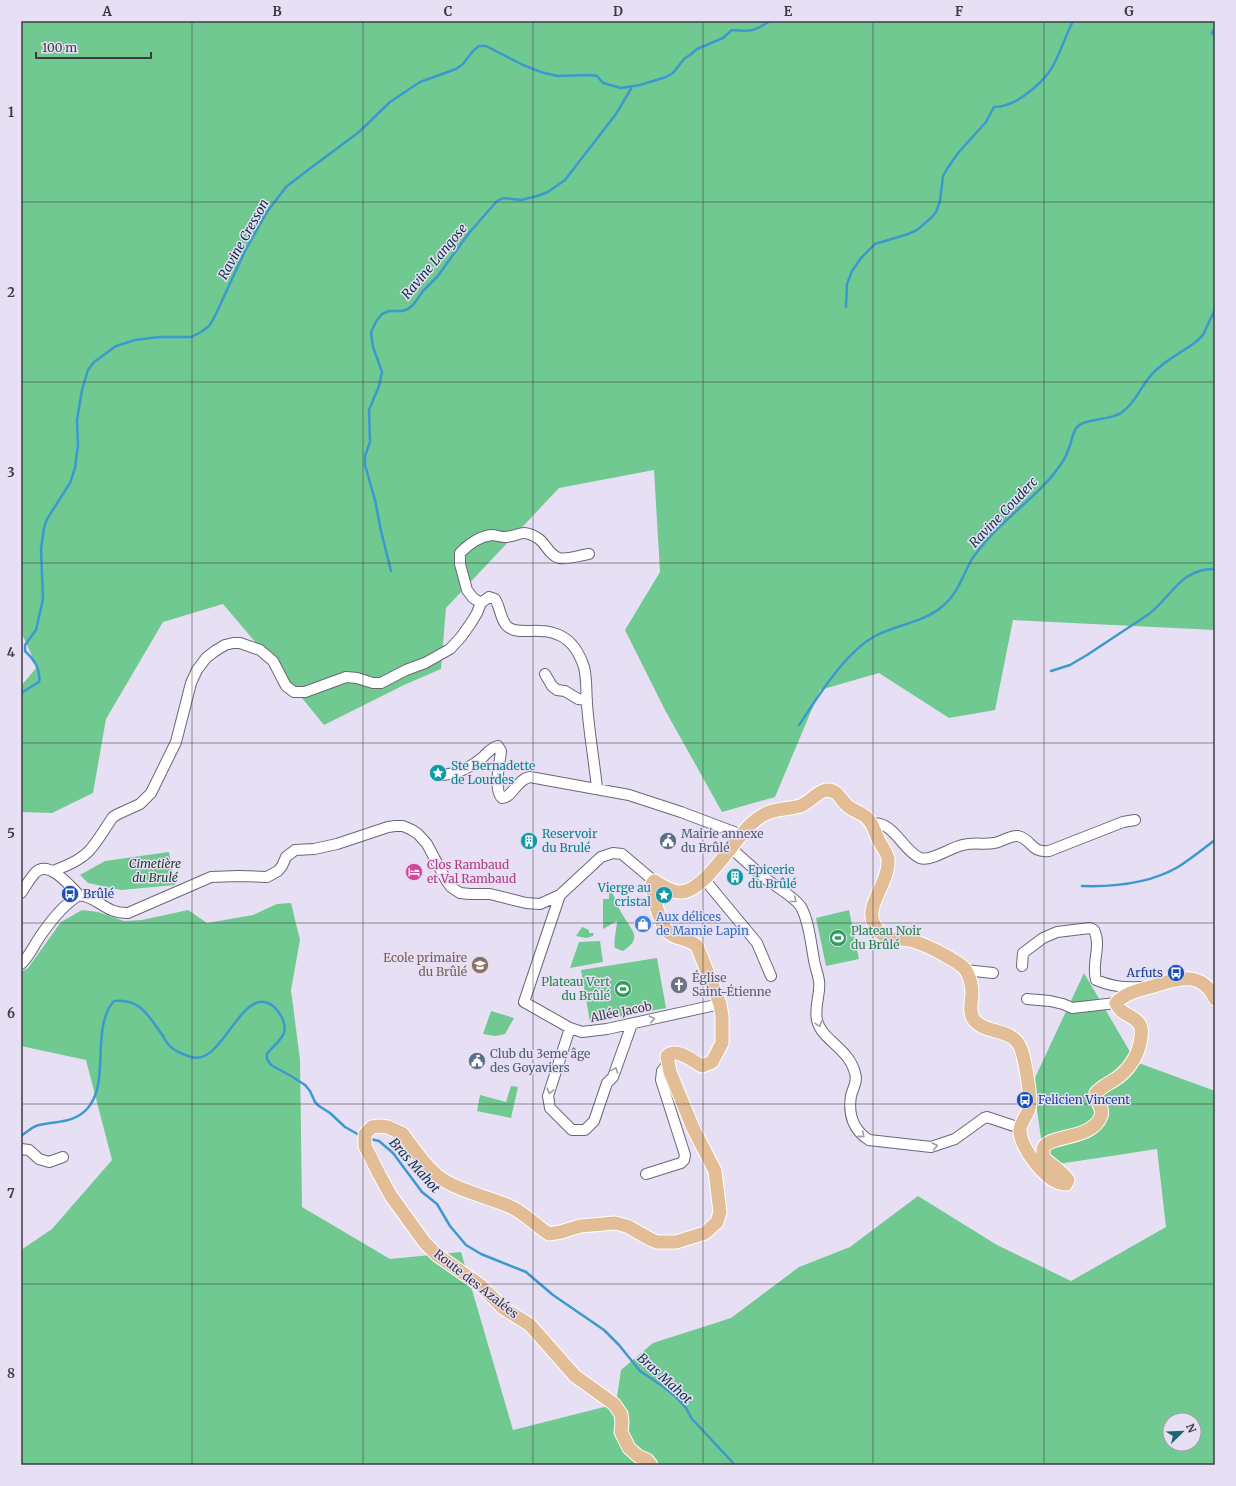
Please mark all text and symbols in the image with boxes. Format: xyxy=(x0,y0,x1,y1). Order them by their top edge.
text: A xyxy=(101,3,112,20)
text: B xyxy=(272,3,282,20)
text: C xyxy=(444,3,453,20)
text: D xyxy=(613,3,623,20)
text: E xyxy=(784,3,793,20)
text: F xyxy=(955,3,963,20)
text: G xyxy=(1124,3,1134,20)
scale bar xyxy=(36,34,151,60)
text: 100 m xyxy=(42,40,77,55)
text: 1 xyxy=(8,104,14,121)
water label: Ravine Cresson xyxy=(214,196,273,282)
water label: Ravine Langose xyxy=(398,220,471,302)
text: 2 xyxy=(7,284,15,301)
text: 3 xyxy=(7,464,15,481)
water label: Ravine Couderc xyxy=(965,474,1041,551)
text: 4 xyxy=(7,644,16,661)
place label: Ste Bernadette de Lourdes xyxy=(451,758,535,787)
place icon: Ste Bernadette de Lourdes xyxy=(428,763,448,783)
text: 5 xyxy=(7,825,15,842)
place label: Reservoir du Brulé xyxy=(542,826,598,855)
place label: Mairie annexe du Brûlé xyxy=(681,826,763,855)
building icon: Reservoir du Brulé xyxy=(519,831,539,851)
public building icon: Mairie annexe du Brûlé xyxy=(658,831,678,851)
park label: Cimetière du Brulé xyxy=(129,856,181,885)
place label: Clos Rambaud et Val Rambaud xyxy=(427,857,516,886)
hotel icon: Clos Rambaud et Val Rambaud xyxy=(404,862,424,882)
place label: Epicerie du Brûlé xyxy=(748,862,796,891)
building icon: Epicerie du Brûlé xyxy=(725,867,745,887)
place label: Vierge au cristal xyxy=(597,880,651,909)
bus stop icon: Brûlé xyxy=(60,884,80,904)
place icon: Vierge au cristal xyxy=(654,885,674,905)
place label: Brûlé xyxy=(83,886,114,901)
one-way arrow xyxy=(790,896,797,903)
place label: Aux délices de Mamie Lapin xyxy=(655,909,749,938)
shop icon: Aux délices de Mamie Lapin xyxy=(633,914,653,934)
place label: Plateau Noir du Brûlé xyxy=(851,923,922,952)
sports icon: Plateau Noir du Brûlé xyxy=(828,928,848,948)
place label: Ecole primaire du Brûlé xyxy=(383,950,467,979)
school or university icon: Ecole primaire du Brûlé xyxy=(470,955,490,975)
bus stop icon: Arfuts xyxy=(1166,963,1186,983)
place label: Arfuts xyxy=(1126,965,1163,980)
place label: Église Saint-Étienne xyxy=(692,970,771,999)
place label: Plateau Vert du Brûlé xyxy=(541,974,610,1003)
church icon: Église Saint-Étienne xyxy=(669,975,689,995)
sports icon: Plateau Vert du Brûlé xyxy=(613,979,633,999)
street label: Allée Jacob xyxy=(588,998,653,1025)
text: 6 xyxy=(7,1005,15,1022)
one-way arrow xyxy=(649,1015,656,1023)
one-way arrow xyxy=(814,1020,823,1027)
place label: Club du 3eme âge des Goyaviers xyxy=(490,1046,590,1075)
public building icon: Club du 3eme âge des Goyaviers xyxy=(467,1051,487,1071)
one-way arrow xyxy=(611,1066,619,1073)
one-way arrow xyxy=(546,1088,554,1095)
bus stop icon: Felicien Vincent xyxy=(1015,1090,1035,1110)
place label: Felicien Vincent xyxy=(1038,1092,1130,1107)
one-way arrow xyxy=(858,1131,865,1138)
water label: Bras Mahot xyxy=(386,1134,444,1197)
one-way arrow xyxy=(932,1142,938,1150)
text: 7 xyxy=(7,1185,15,1202)
street label: Route des Azalées xyxy=(431,1246,522,1321)
water label: Bras Mahot xyxy=(634,1349,696,1408)
text: 8 xyxy=(7,1365,15,1382)
north arrow xyxy=(1162,1412,1202,1452)
text: N xyxy=(1183,1421,1199,1435)

